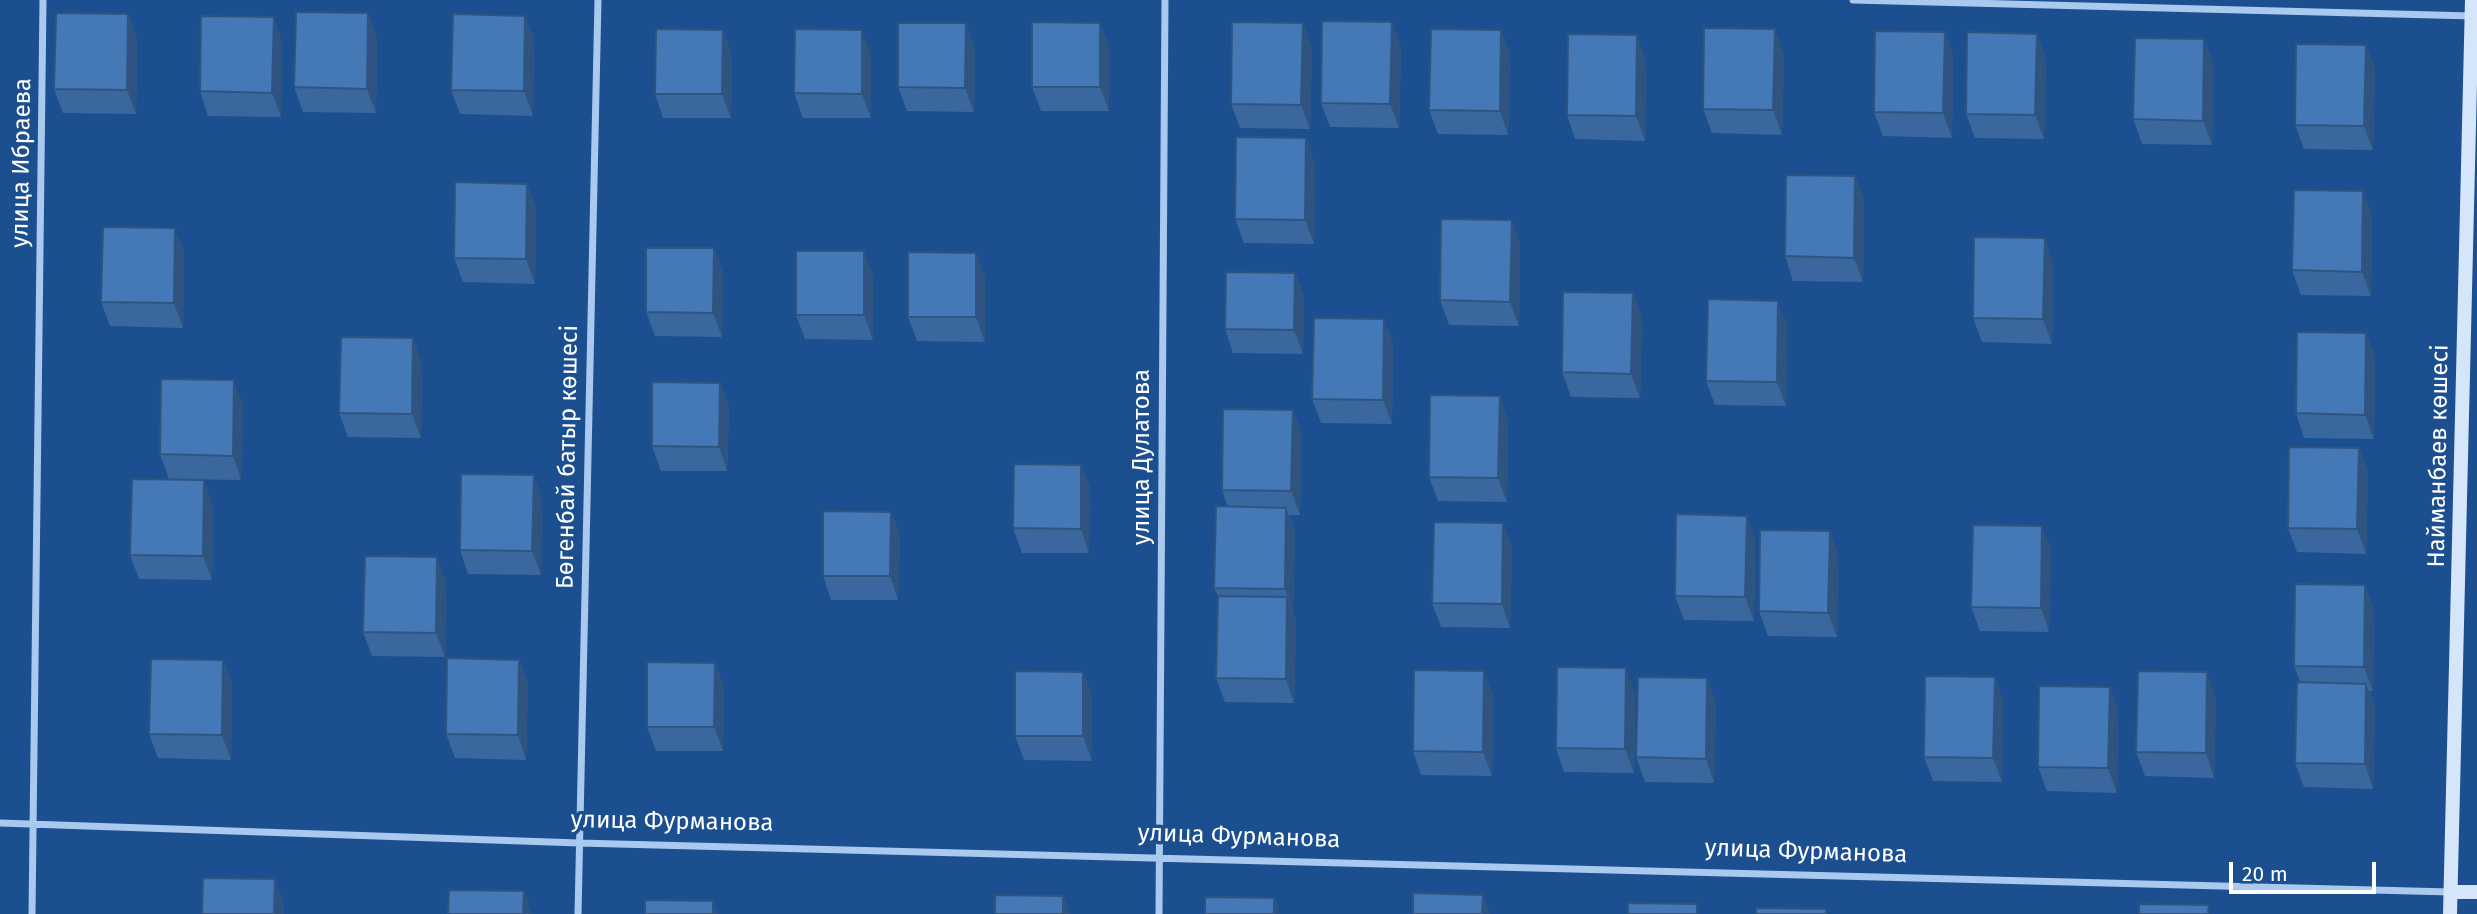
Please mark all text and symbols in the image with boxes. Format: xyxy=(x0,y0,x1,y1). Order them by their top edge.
street label: улица Ибраева xyxy=(6,78,38,248)
street label: Бөгенбай батыр көшесі xyxy=(551,325,585,589)
street label: Найманбаев көшесі xyxy=(2423,344,2455,568)
street label: улица Дулатова xyxy=(1128,369,1156,545)
street label: улица Фурманова xyxy=(570,806,774,838)
street label: улица Фурманова xyxy=(1137,819,1341,855)
street label: улица Фурманова xyxy=(1704,834,1908,870)
scale bar xyxy=(2232,848,2379,892)
text: 20 m xyxy=(2242,861,2288,887)

